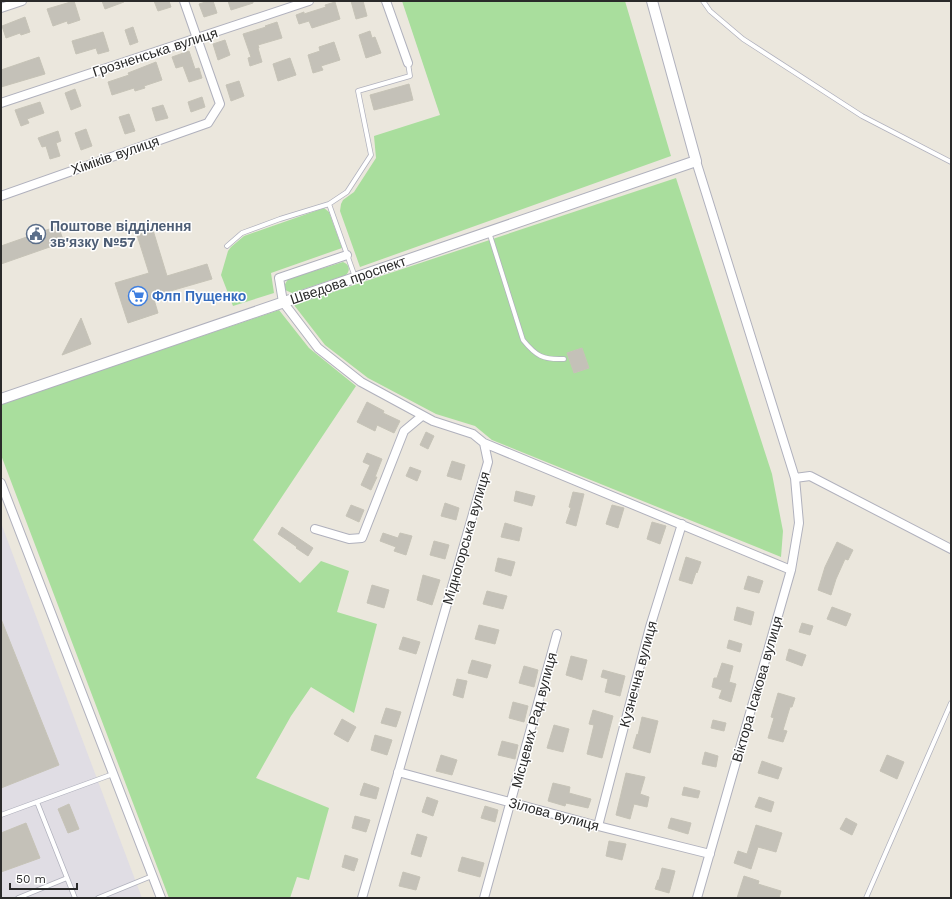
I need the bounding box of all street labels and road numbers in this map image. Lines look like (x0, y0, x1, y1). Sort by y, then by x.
street label: Грозненська вулиця (90, 24, 220, 80)
street label: Хіміків вулиця (69, 132, 161, 178)
street label: Шведова проспект (288, 252, 409, 307)
street label: Мідногорська вулиця (439, 470, 493, 606)
street label: Віктора Ісакова вулиця (728, 614, 786, 764)
street label: Кузнечна вулиця (616, 619, 660, 729)
street label: Місцевих Рад вулиця (508, 651, 560, 789)
street label: Зілова вулиця (507, 794, 601, 834)

